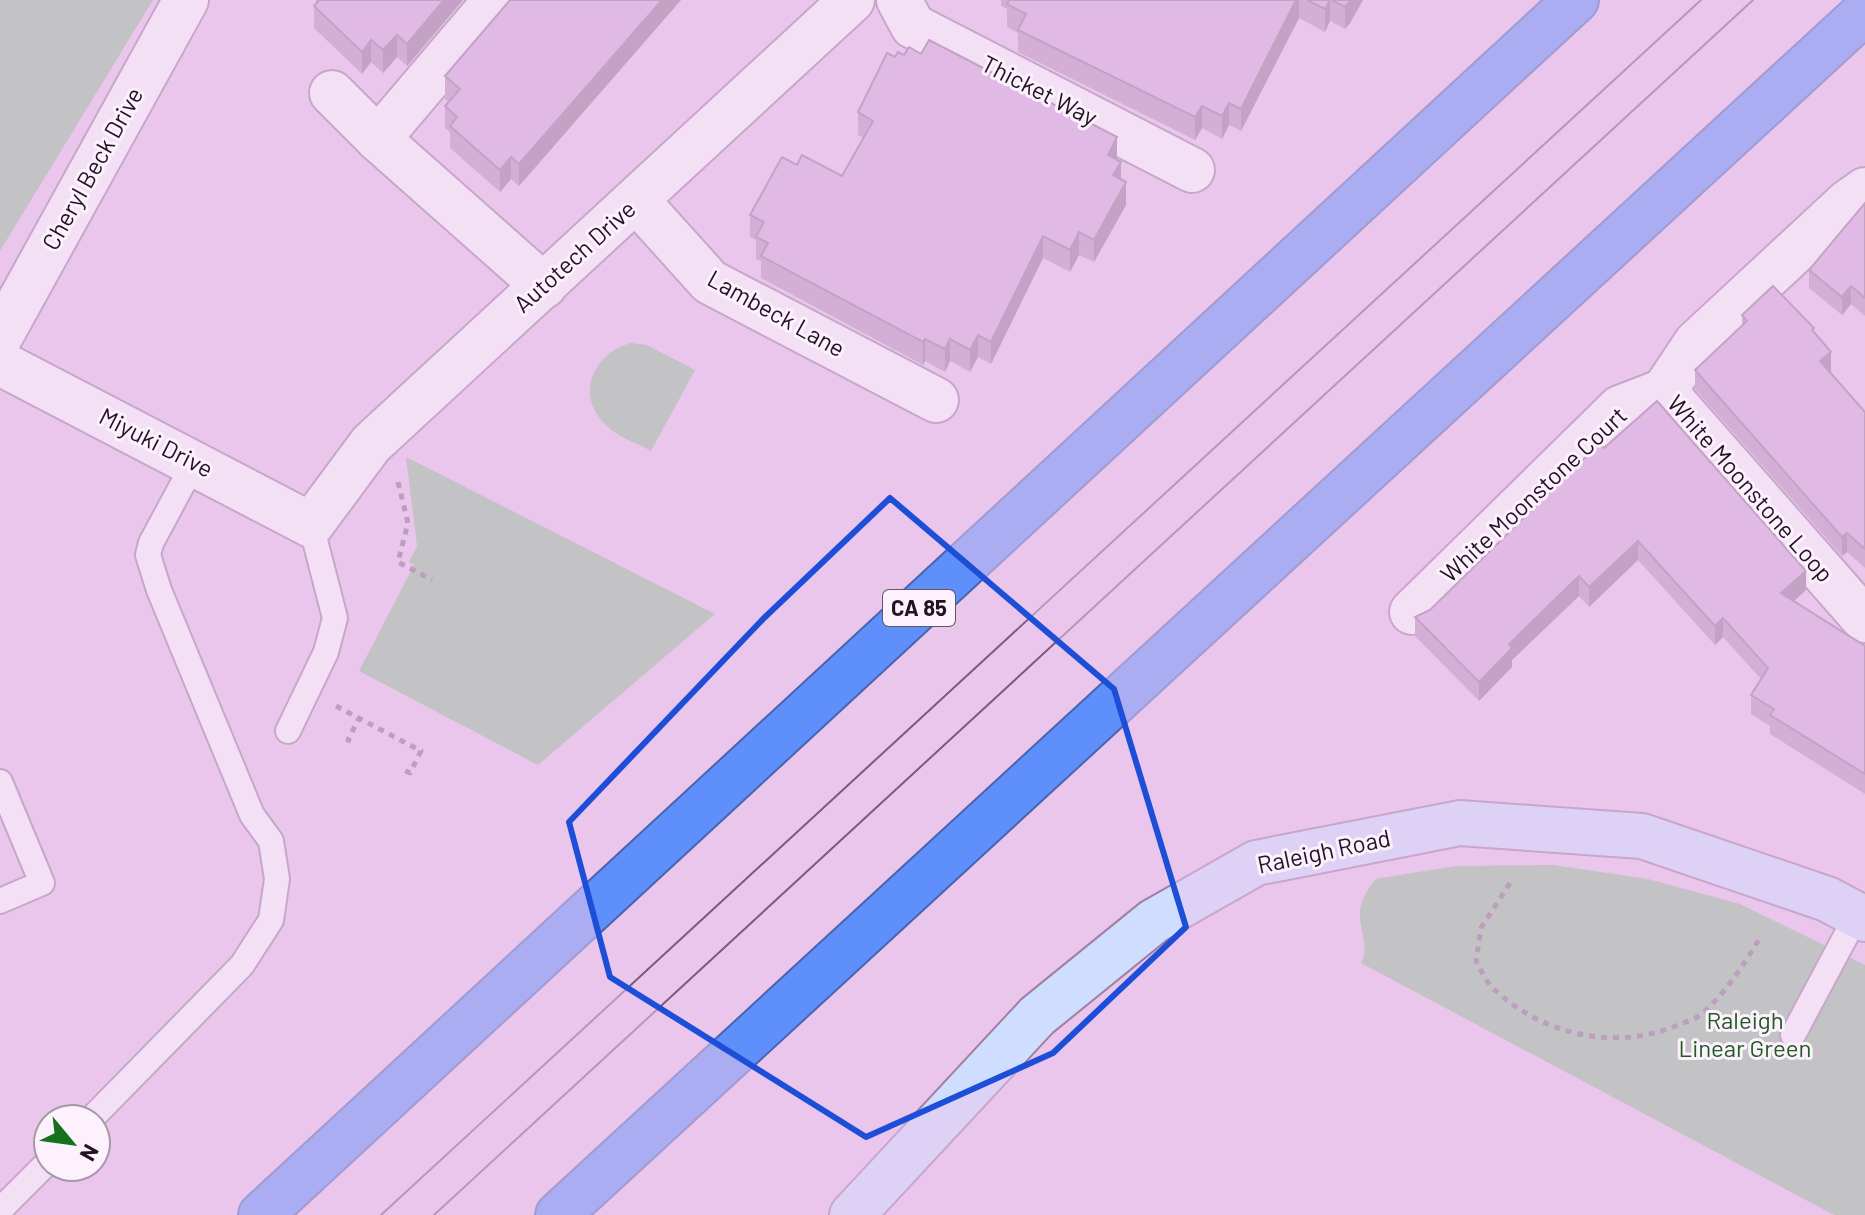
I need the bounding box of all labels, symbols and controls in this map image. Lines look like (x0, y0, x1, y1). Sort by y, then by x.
street label: Thicket Way (977, 48, 1102, 131)
street label: Cheryl Beck Drive (35, 82, 148, 255)
street label: Autotech Drive (507, 194, 641, 318)
street label: Lambeck Lane (703, 263, 850, 362)
street label: White Moonstone Loop (1662, 388, 1840, 588)
street label: White Moonstone Court (1434, 400, 1632, 588)
street label: Miyuki Drive (95, 401, 218, 483)
road number: CA 85 (883, 590, 955, 626)
street label: Raleigh Road (1255, 822, 1393, 879)
park label: Raleigh Linear Green (1679, 1005, 1811, 1062)
north arrow (32, 1103, 112, 1183)
text: N (75, 1140, 105, 1166)

